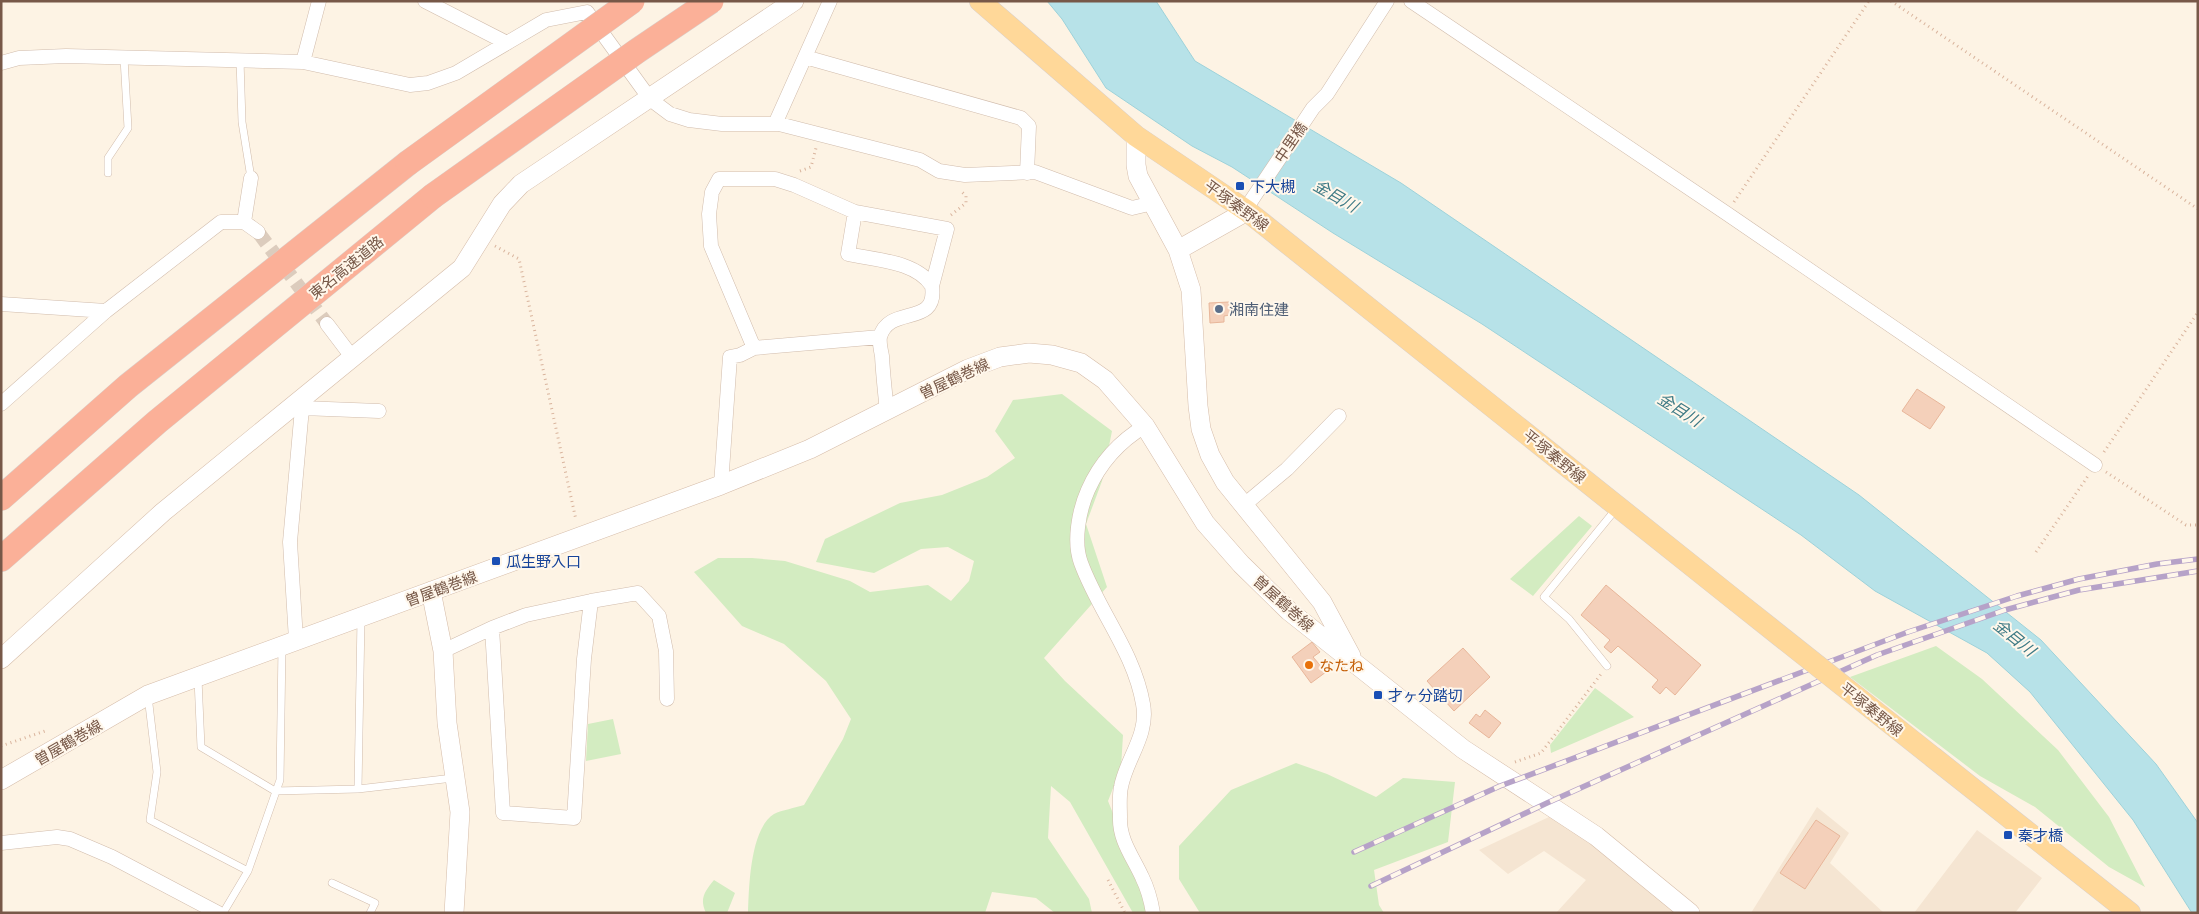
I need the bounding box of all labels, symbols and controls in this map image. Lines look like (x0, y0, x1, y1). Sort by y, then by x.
street label: 中里橋 (1270, 118, 1310, 166)
water label: 金目川 (1310, 175, 1363, 216)
street label: 平塚秦野線 (1201, 176, 1273, 234)
place label: 下大槻 (1250, 177, 1295, 195)
marker: 下大槻 (1234, 180, 1246, 192)
street label: 東名高速道路 (305, 232, 387, 302)
place label: 湘南住建 (1229, 300, 1289, 318)
marker: 湘南住建 (1213, 303, 1225, 315)
street label: 曽屋鶴巻線 (916, 354, 992, 402)
water label: 金目川 (1655, 388, 1707, 431)
street label: 平塚秦野線 (1520, 425, 1590, 487)
place label: 瓜生野入口 (506, 552, 581, 570)
marker: 瓜生野入口 (490, 555, 502, 567)
street label: 曽屋鶴巻線 (403, 567, 479, 609)
street label: 曽屋鶴巻線 (1250, 571, 1318, 635)
water label: 金目川 (1990, 615, 2041, 661)
place label: なたね (1319, 656, 1364, 674)
marker: なたね (1303, 659, 1315, 671)
street label: 平塚秦野線 (1837, 678, 1907, 740)
place label: 才ヶ分踏切 (1388, 686, 1463, 704)
marker: 才ヶ分踏切 (1372, 689, 1384, 701)
street label: 曽屋鶴巻線 (31, 715, 105, 769)
place label: 秦才橋 (2018, 826, 2063, 844)
marker: 秦才橋 (2002, 829, 2014, 841)

